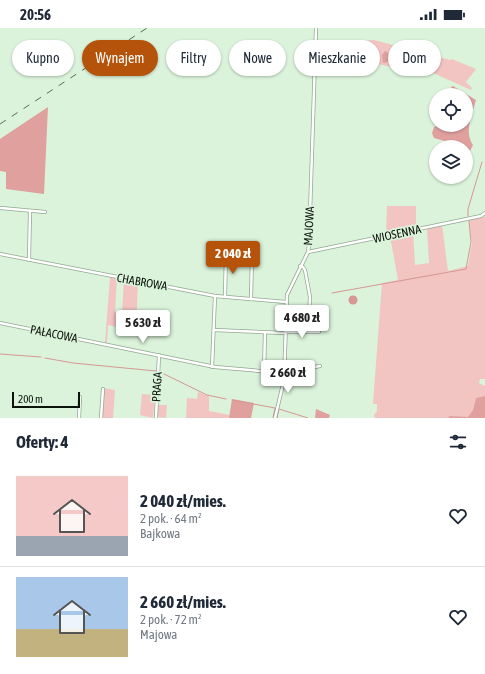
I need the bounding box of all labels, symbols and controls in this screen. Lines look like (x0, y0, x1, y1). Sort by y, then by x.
text: 20:56 (20, 6, 51, 23)
chip: Kupno (12, 40, 74, 76)
chip: Wynajem (82, 40, 158, 76)
chip: Filtry (166, 40, 221, 76)
chip: Nowe (229, 40, 286, 76)
chip: Mieszkanie (294, 40, 380, 76)
chip: Dom (388, 40, 441, 76)
map controls (429, 88, 473, 184)
button: locate (429, 88, 473, 132)
button: layers (429, 140, 473, 184)
street label: MAJOWA (301, 206, 317, 246)
street label: WIOSENNA (372, 222, 423, 246)
pin: 2 040 zł (192, 241, 274, 275)
text: 2 040 zł (215, 246, 251, 261)
street label: CHABROWA (116, 271, 168, 293)
pin: 4 680 zł (261, 305, 343, 339)
pin: 5 630 zł (102, 310, 184, 344)
text: 4 680 zł (284, 310, 320, 325)
text: 5 630 zł (125, 315, 161, 330)
street label: PAŁACOWA (29, 323, 79, 345)
pin: 2 660 zł (247, 360, 329, 394)
text: 2 660 zł (270, 365, 306, 380)
street label: PRAGA (149, 372, 165, 402)
scale bar (12, 390, 80, 409)
text: 200 m (18, 393, 43, 405)
icon: filters (447, 431, 469, 453)
text: Oferty: 4 (16, 432, 68, 452)
text: 2 040 zł/mies. (140, 491, 226, 511)
icon: home (48, 492, 96, 540)
icon: heart (447, 505, 469, 527)
text: 2 pok. · 64 m² (140, 511, 202, 526)
text: Bajkowa (140, 526, 180, 541)
text: 2 660 zł/mies. (140, 592, 226, 612)
icon: home (48, 593, 96, 641)
icon: heart (447, 606, 469, 628)
text: 2 pok. · 72 m² (140, 612, 202, 627)
text: Majowa (140, 627, 177, 642)

